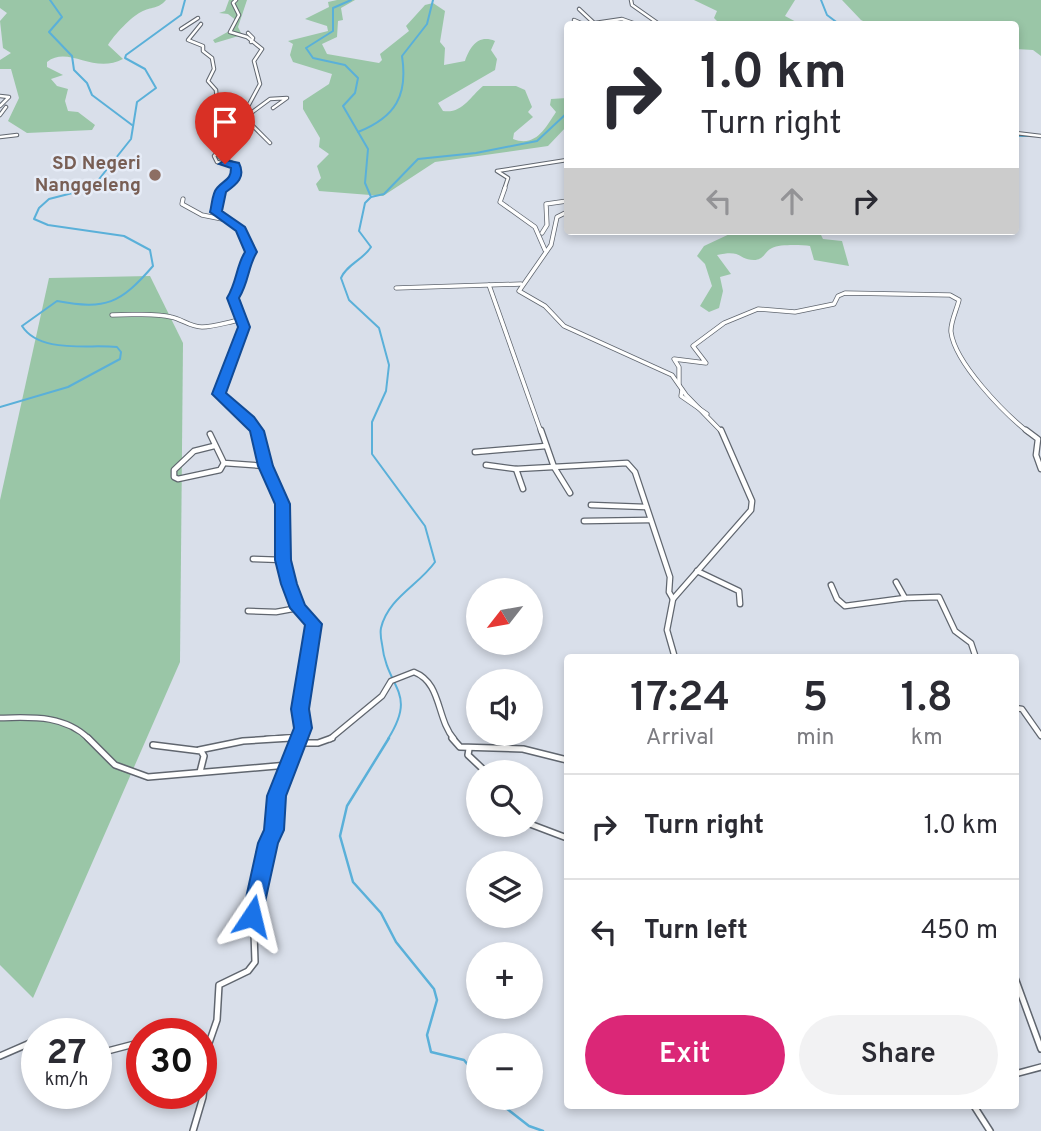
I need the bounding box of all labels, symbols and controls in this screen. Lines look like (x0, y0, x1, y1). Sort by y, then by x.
text: 1.0 km (700, 44, 847, 106)
icon: right (585, 49, 676, 140)
pin (195, 92, 255, 164)
icon: arrive (206, 103, 244, 141)
text: Turn right (700, 105, 842, 145)
place label: SD Negeri Nanggeleng (35, 152, 141, 198)
marker: SD Negeri Nanggeleng (147, 167, 163, 183)
icon: left (700, 182, 738, 220)
icon: ahead (773, 182, 811, 220)
icon: right (846, 182, 884, 220)
north arrow (466, 578, 542, 654)
map controls (466, 578, 543, 1110)
button: sound (466, 669, 543, 746)
text: 17:24 (630, 673, 730, 726)
text: 5 (802, 673, 828, 726)
text: 1.8 (900, 673, 953, 726)
text: Arrival (646, 724, 714, 753)
text: min (796, 724, 834, 753)
text: km (911, 724, 943, 753)
button: search (466, 760, 543, 837)
icon: right (585, 808, 623, 846)
text: Turn right (644, 810, 764, 843)
text: 1.0 km (924, 810, 998, 843)
button: layers (466, 851, 543, 928)
position arrow (215, 879, 289, 953)
icon: left (585, 913, 623, 951)
text: Turn left (644, 915, 748, 948)
text: 450 m (921, 915, 998, 948)
button: + (466, 942, 543, 1019)
button: Exit (585, 1015, 785, 1095)
button: Share (799, 1015, 998, 1095)
speed limit sign: 30 (126, 1018, 217, 1109)
text: 27 (47, 1032, 86, 1076)
button: − (466, 1033, 543, 1110)
text: km/h (45, 1069, 88, 1092)

